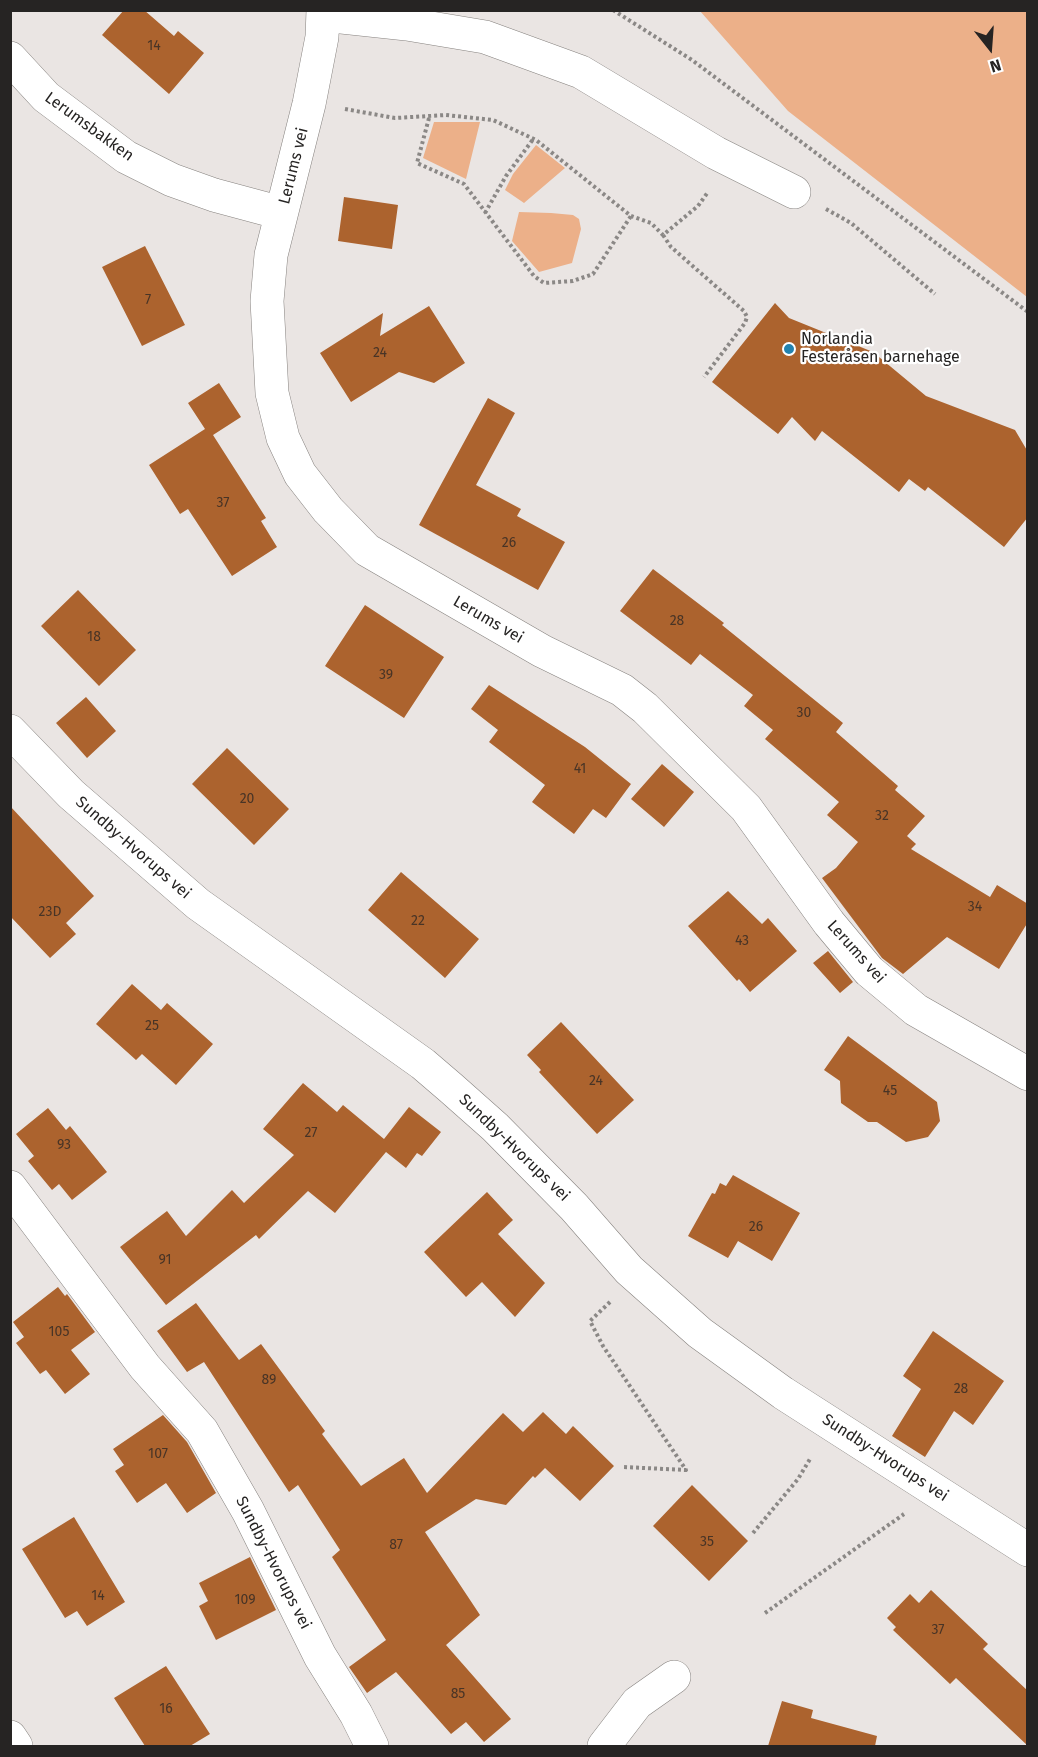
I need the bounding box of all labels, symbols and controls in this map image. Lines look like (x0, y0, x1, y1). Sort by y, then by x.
north arrow (960, 18, 1020, 78)
house number: 14 (147, 38, 161, 54)
text: N (988, 55, 1003, 76)
street label: Lerumsbakken (41, 88, 137, 166)
street label: Lerums vei (275, 126, 313, 206)
house number: 7 (145, 292, 151, 308)
place label: Norlandia Festeråsen barnehage (801, 330, 960, 368)
marker: Norlandia Festeråsen barnehage (782, 342, 796, 356)
house number: 24 (373, 345, 387, 361)
house number: 37 (216, 495, 230, 511)
house number: 26 (502, 535, 516, 551)
street label: Lerums vei (449, 592, 527, 648)
house number: 28 (670, 613, 684, 629)
house number: 18 (87, 629, 101, 645)
house number: 39 (379, 667, 393, 683)
house number: 30 (797, 705, 811, 721)
house number: 41 (574, 761, 586, 777)
house number: 20 (240, 791, 254, 807)
street label: Sundby-Hvorups vei (71, 793, 195, 903)
house number: 32 (875, 808, 889, 824)
house number: 34 (968, 899, 982, 915)
house number: 23D (39, 904, 61, 920)
house number: 22 (411, 913, 425, 929)
street label: Lerums vei (823, 917, 889, 987)
house number: 43 (735, 933, 749, 949)
house number: 25 (145, 1018, 159, 1034)
house number: 24 (589, 1073, 603, 1089)
house number: 45 (883, 1083, 897, 1099)
street label: Sundby-Hvorups vei (455, 1090, 573, 1206)
house number: 27 (304, 1125, 318, 1141)
house number: 93 (57, 1137, 71, 1153)
house number: 26 (749, 1219, 763, 1235)
house number: 91 (158, 1252, 172, 1268)
house number: 105 (49, 1324, 69, 1340)
house number: 89 (262, 1372, 276, 1388)
house number: 28 (954, 1381, 968, 1397)
street label: Sundby-Hvorups vei (818, 1410, 952, 1506)
house number: 107 (148, 1446, 168, 1462)
street label: Sundby-Hvorups vei (231, 1493, 315, 1633)
house number: 35 (700, 1534, 714, 1550)
house number: 87 (389, 1537, 403, 1553)
house number: 14 (91, 1588, 105, 1604)
house number: 109 (234, 1592, 256, 1608)
house number: 37 (931, 1622, 945, 1638)
house number: 85 (451, 1686, 465, 1702)
house number: 16 (159, 1701, 173, 1717)

